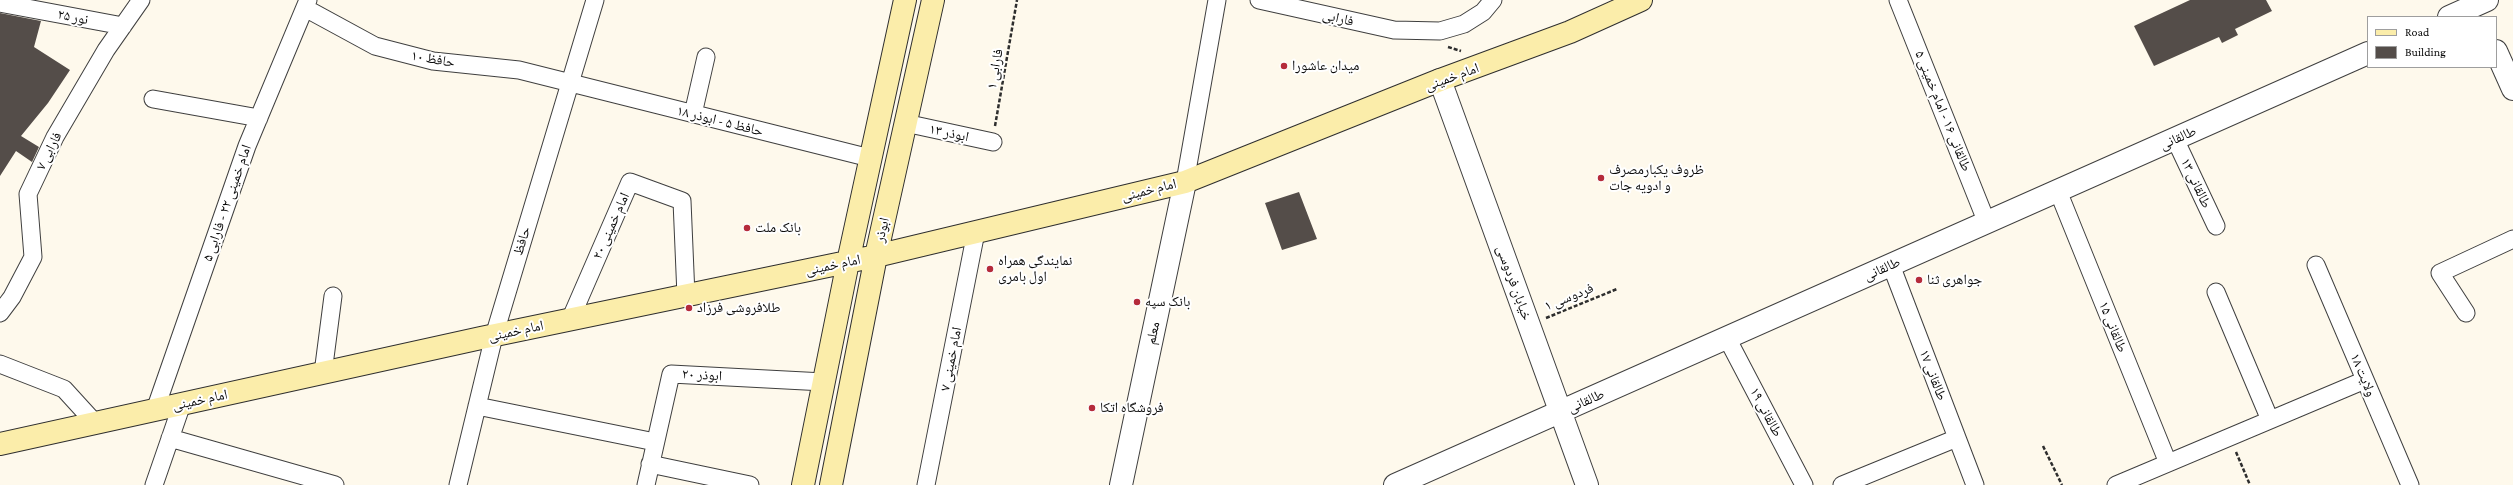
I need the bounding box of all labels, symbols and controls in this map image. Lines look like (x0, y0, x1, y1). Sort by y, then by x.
street label: نور ۲۵ (56, 6, 90, 28)
street label: فارابی (1321, 6, 1355, 30)
legend (2367, 16, 2497, 68)
text: Road (2405, 25, 2429, 39)
text: Building (2405, 45, 2446, 59)
street label: حافظ ۱۰ (410, 47, 456, 71)
street label: فارابی ۱ (983, 48, 1007, 90)
street label: طالقانی ۱۶ - امام خمینی ۵ (1911, 48, 1975, 174)
place label: میدان عاشورا (1292, 58, 1359, 74)
street label: امام خمینی (1423, 60, 1481, 94)
marker: میدان عاشورا (1279, 61, 1289, 71)
street label: حافظ ۵ - ابوذر ۱۸ (675, 102, 765, 140)
street label: ابوذر ۱۳ (928, 121, 970, 145)
street label: طالقانی (2157, 123, 2199, 153)
street label: فارابی ۷ (32, 129, 66, 173)
street label: امام خمینی ۲۲ - فارابی ۵ (199, 142, 255, 264)
street label: طالقانی ۱۳ (2177, 155, 2215, 211)
place label: ظروف یکبارمصرف و ادویه جات (1609, 162, 1704, 194)
marker: ظروف یکبارمصرف و ادویه جات (1596, 173, 1606, 183)
street label: امام خمینی (1120, 175, 1178, 205)
street label: امام خمینی ۲۰ (589, 190, 633, 262)
street label: ابوذر (871, 216, 893, 244)
place label: بانک ملت (755, 220, 801, 236)
marker: بانک ملت (742, 223, 752, 233)
street label: حافظ (510, 225, 534, 257)
street label: خیابان فردوسی (1493, 243, 1535, 323)
street label: امام خمینی (804, 251, 862, 279)
place label: نمایندگی همراه اول بامری (998, 253, 1072, 286)
street label: طالقانی (1861, 254, 1903, 284)
marker: نمایندگی همراه اول بامری (985, 264, 995, 274)
place label: جواهری ثنا (1927, 272, 1982, 288)
marker: جواهری ثنا (1914, 275, 1924, 285)
street label: فردوسی ۱ (1542, 280, 1596, 314)
place label: بانک سپه (1145, 294, 1190, 310)
marker: بانک سپه (1132, 297, 1142, 307)
street label: طالقانی ۱۵ (2095, 299, 2131, 355)
place label: طلافروشی فرزاد (697, 300, 780, 316)
marker: طلافروشی فرزاد (684, 303, 694, 313)
street label: امام خمینی (487, 317, 545, 345)
street label: معلم (1142, 320, 1164, 346)
street label: امام خمینی ۷ (937, 325, 965, 393)
street label: طالقانی ۱۷ (1916, 347, 1950, 403)
street label: ولایت ۱۸ (2346, 351, 2380, 399)
street label: ابوذر ۲۰ (682, 366, 722, 384)
street label: طالقانی ۱۹ (1746, 384, 1786, 440)
street label: امام خمینی (171, 386, 229, 414)
street label: طالقانی (1565, 386, 1607, 416)
place label: فروشگاه اتکا (1100, 400, 1164, 416)
marker: فروشگاه اتکا (1087, 403, 1097, 413)

